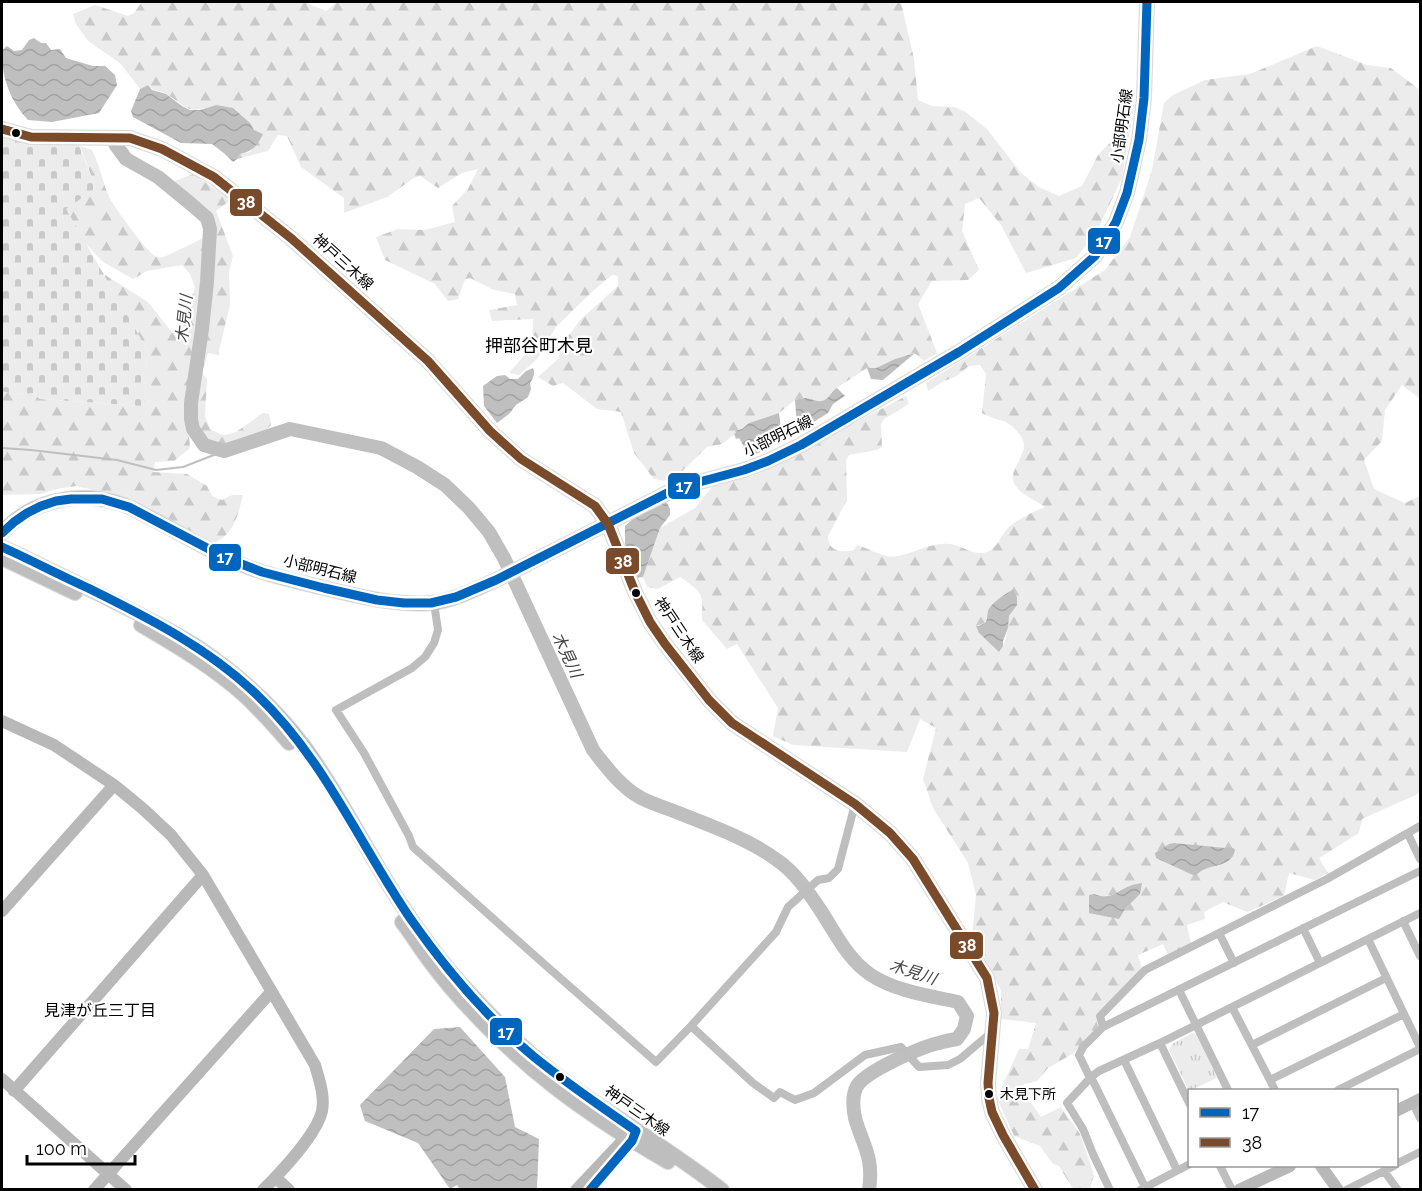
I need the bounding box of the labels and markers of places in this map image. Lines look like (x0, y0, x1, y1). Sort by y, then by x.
unlabelled marker (10, 127, 22, 139)
unlabelled marker (630, 587, 642, 599)
unlabelled marker (554, 1071, 566, 1083)
place label: 木見下所 (1000, 1086, 1056, 1102)
marker: 木見下所 (983, 1088, 995, 1100)

